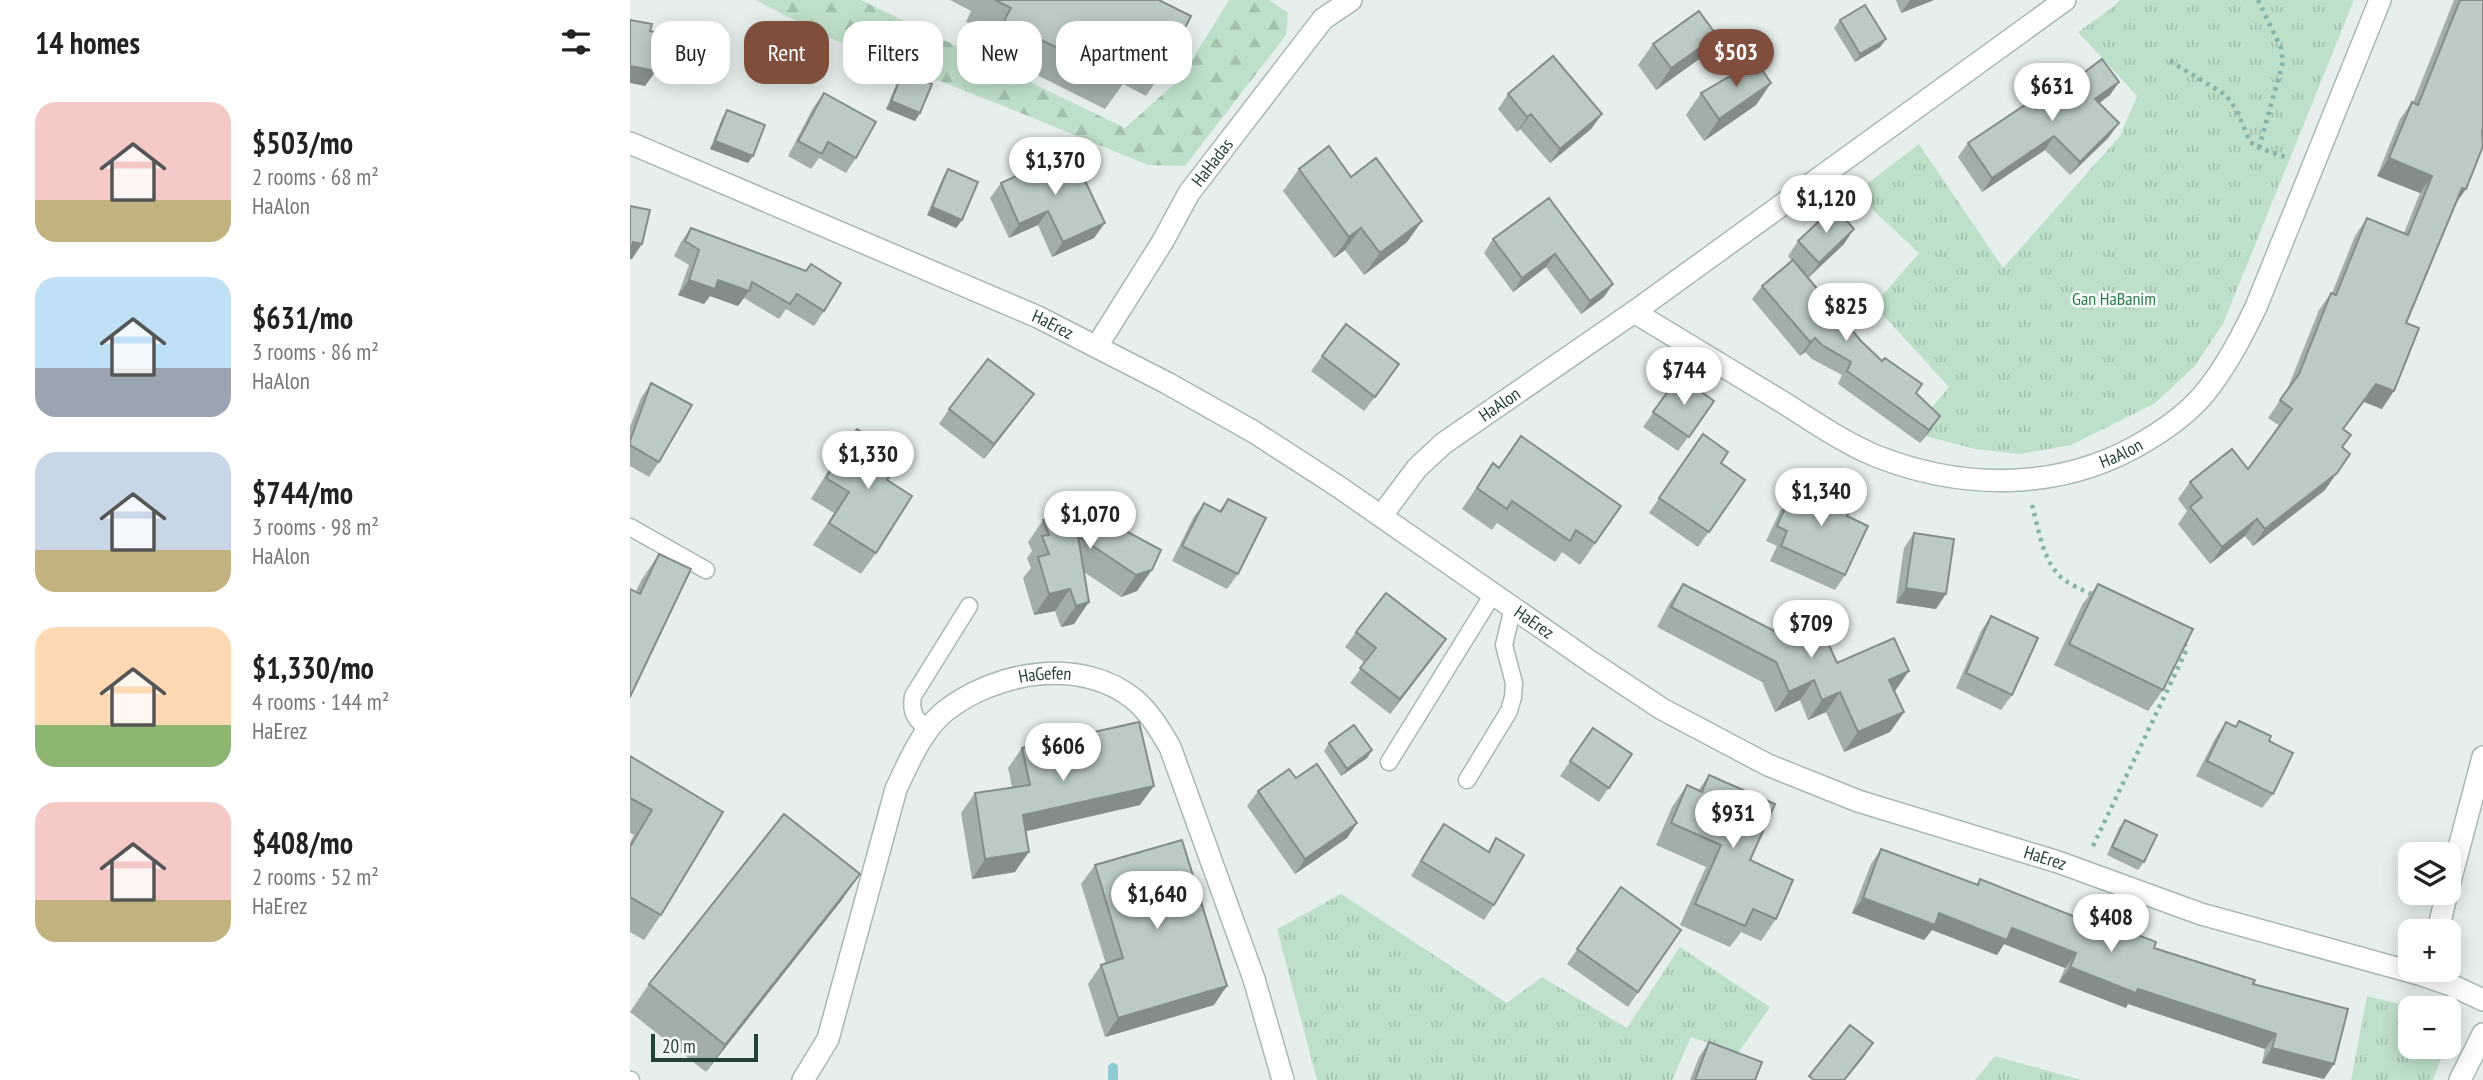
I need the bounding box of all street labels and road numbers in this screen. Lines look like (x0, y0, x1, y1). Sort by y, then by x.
street label: HaHadas (1186, 134, 1238, 191)
street label: HaErez (1029, 304, 1077, 344)
street label: HaAlon (1474, 382, 1525, 427)
street label: HaAlon (2096, 433, 2147, 473)
street label: HaErez (1510, 600, 1559, 644)
street label: HaGefen (1016, 661, 1072, 688)
street label: HaErez (2021, 840, 2070, 875)

